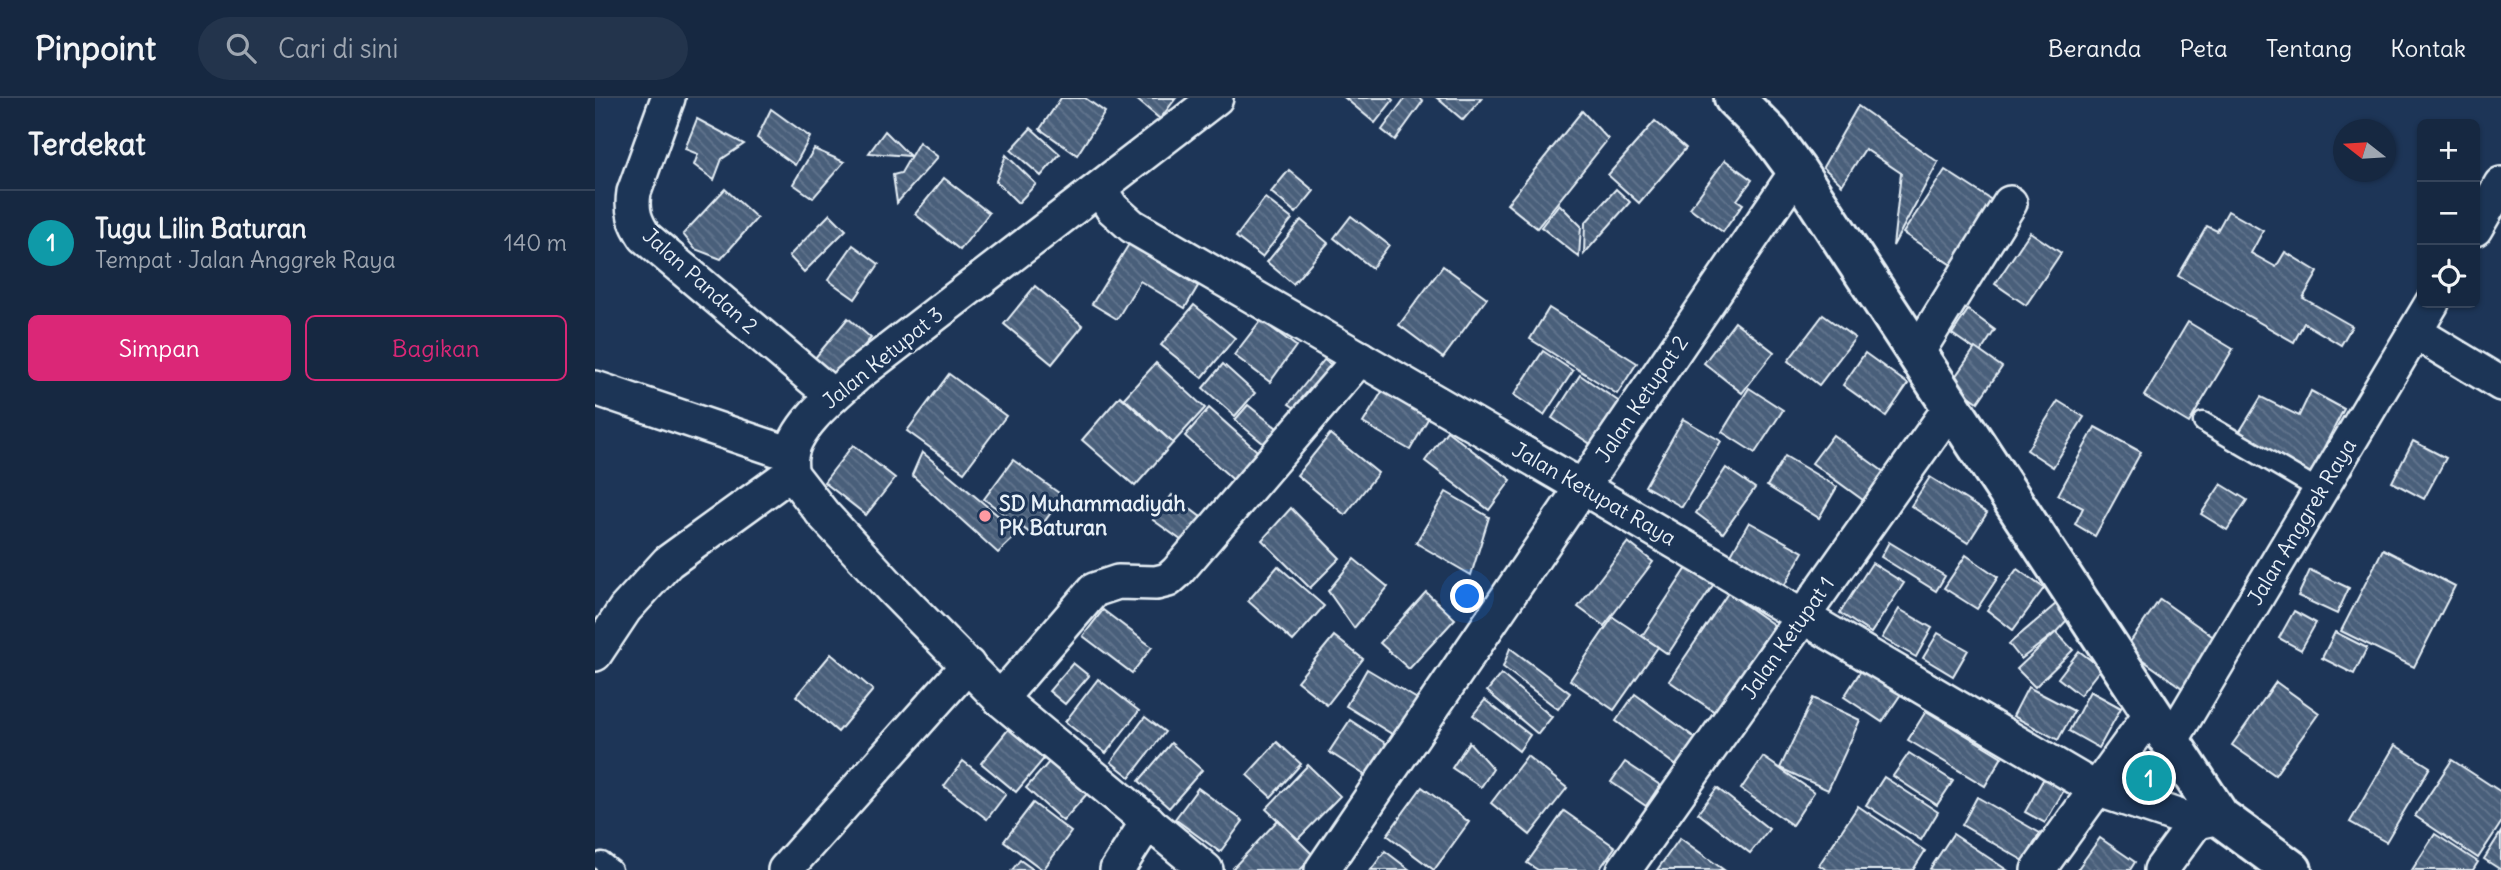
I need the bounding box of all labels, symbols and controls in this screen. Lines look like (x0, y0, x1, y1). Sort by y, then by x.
search box (198, 17, 688, 80)
text: Pinpoint (35, 27, 156, 69)
icon: search (222, 29, 260, 67)
text: Cari di sini (278, 32, 398, 65)
text: Beranda (2048, 33, 2141, 63)
text: Peta (2179, 33, 2228, 63)
text: Tentang (2266, 33, 2352, 63)
text: Kontak (2390, 33, 2466, 63)
north arrow (2333, 119, 2396, 182)
map controls (2417, 119, 2480, 308)
button: + (2417, 119, 2480, 182)
text: Terdekat (28, 125, 146, 163)
button: − (2417, 182, 2480, 245)
text: Tugu Lilin Baturan (95, 212, 307, 245)
street label: Jalan Pandan 2 (637, 222, 764, 339)
text: 1 (46, 228, 56, 257)
text: 140 m (504, 228, 567, 257)
text: Tempat · Jalan Anggrek Raya (95, 245, 396, 274)
button: locate (2417, 245, 2480, 308)
street label: Jalan Ketupat 3 (817, 301, 949, 415)
button: Simpan (28, 315, 291, 381)
button: Bagikan (305, 315, 567, 381)
street label: Jalan Ketupat 2 (1589, 330, 1694, 467)
street label: Jalan Anggrek Raya (2241, 434, 2362, 610)
street label: Jalan Ketupat Raya (1508, 436, 1681, 551)
place label: SD Muhammadiyah PK Baturan (999, 490, 1186, 541)
marker: SD Muhammadiyah PK Baturan (977, 508, 993, 524)
street label: Jalan Ketupat 1 (1735, 571, 1840, 704)
your location (1450, 579, 1484, 613)
pin: 1 (2126, 752, 2172, 804)

